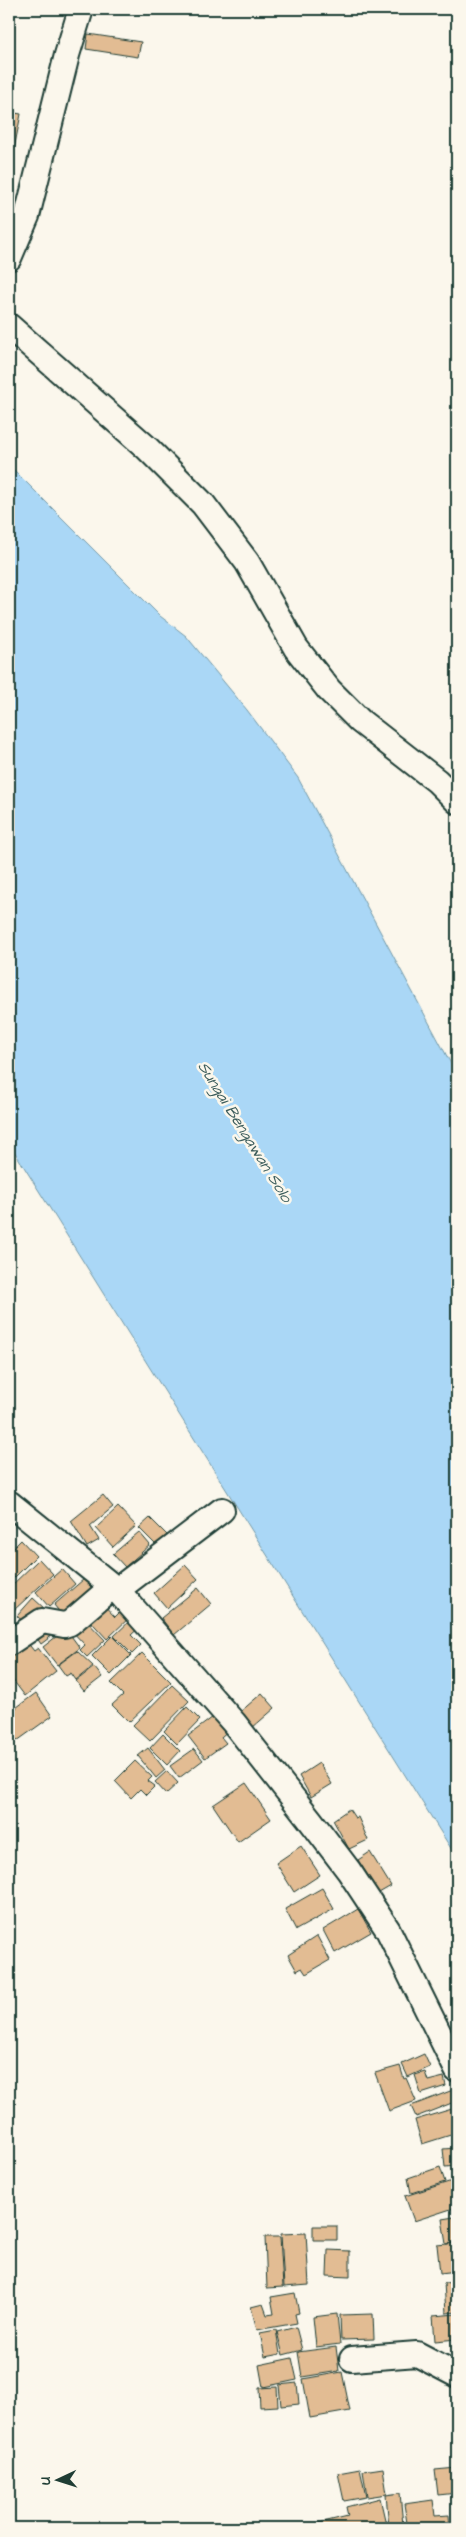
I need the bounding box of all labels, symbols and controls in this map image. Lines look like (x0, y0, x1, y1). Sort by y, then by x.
water label: Sungai Bengawan Solo (192, 1057, 298, 1208)
north arrow (32, 2454, 82, 2504)
text: U (36, 2476, 56, 2485)

